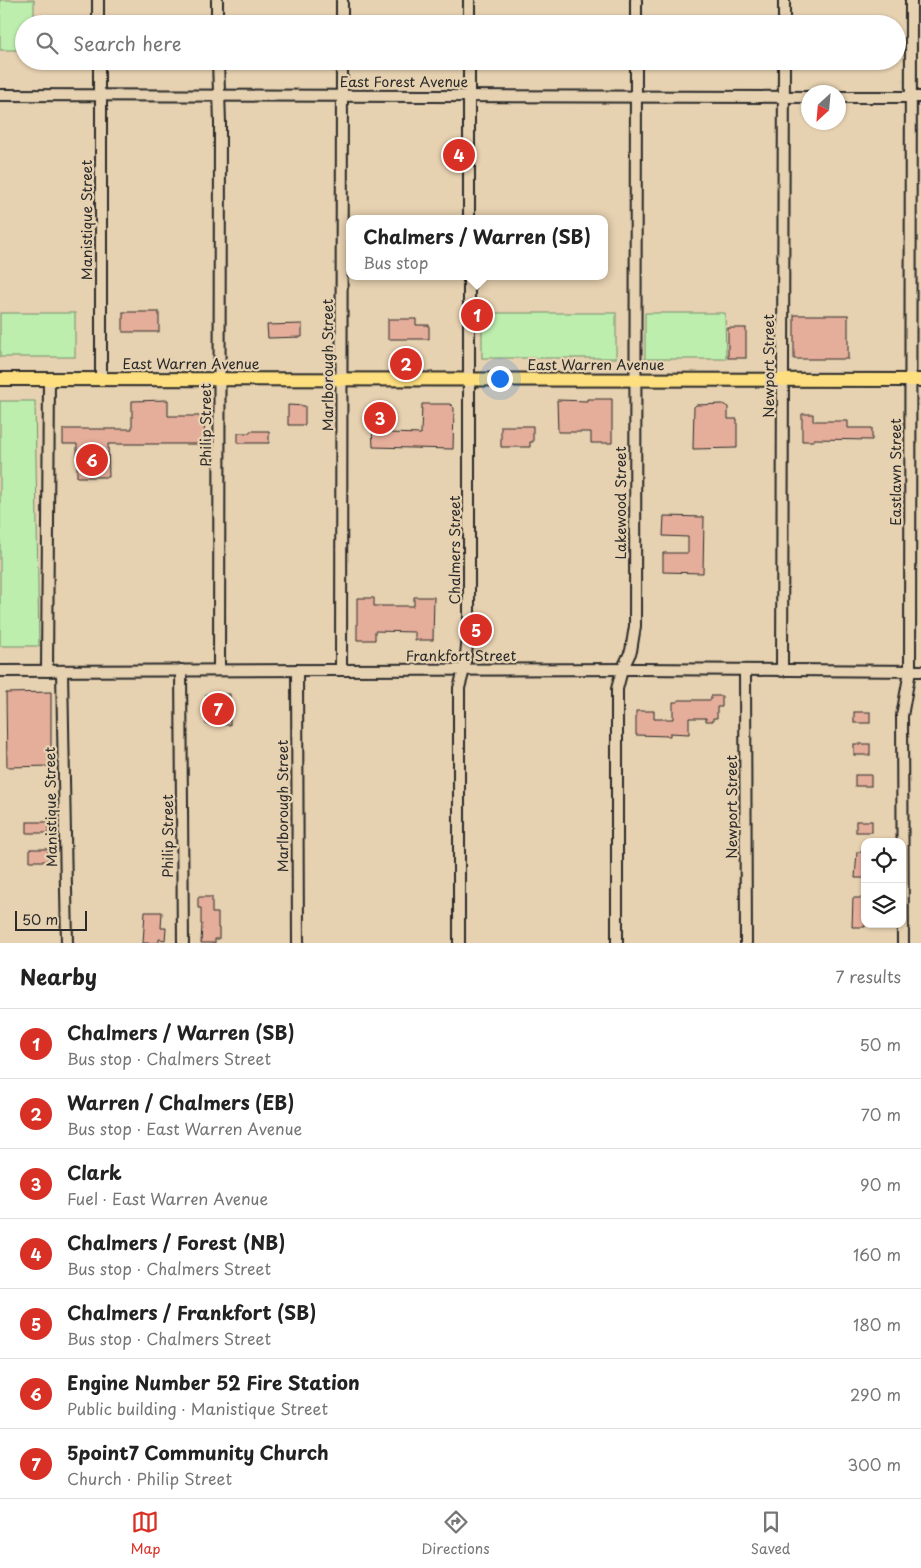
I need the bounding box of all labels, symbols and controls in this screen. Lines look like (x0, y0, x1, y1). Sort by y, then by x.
search box (15, 15, 906, 70)
icon: search (33, 29, 61, 57)
text: Search here (73, 29, 182, 57)
street label: East Forest Avenue (340, 71, 469, 92)
north arrow (801, 85, 846, 130)
pin: 4 (443, 136, 475, 174)
street label: Manistique Street (76, 160, 97, 280)
popup (346, 215, 608, 280)
text: Chalmers / Warren (SB) (363, 222, 591, 250)
text: Bus stop (363, 250, 428, 274)
pin: 1 (461, 296, 493, 334)
street label: Marlborough Street (317, 298, 338, 431)
street label: Newport Street (758, 314, 779, 418)
pin: 2 (390, 345, 422, 383)
street label: East Warren Avenue (123, 353, 260, 374)
street label: East Warren Avenue (528, 354, 665, 375)
your location (487, 366, 513, 392)
street label: Philip Street (195, 383, 216, 467)
pin: 3 (364, 399, 396, 437)
street label: Eastlawn Street (885, 418, 906, 526)
pin: 6 (76, 441, 108, 479)
street label: Lakewood Street (610, 446, 631, 560)
street label: Chalmers Street (444, 495, 465, 605)
pin: 5 (460, 611, 492, 649)
street label: Frankfort Street (406, 645, 517, 666)
pin: 7 (202, 690, 234, 728)
street label: Marlborough Street (272, 739, 293, 872)
street label: Manistique Street (39, 746, 62, 867)
street label: Newport Street (721, 755, 742, 859)
street label: Philip Street (157, 794, 178, 878)
map controls (861, 838, 906, 928)
button: locate (861, 838, 906, 883)
button: layers (861, 883, 906, 928)
scale bar (15, 908, 88, 931)
text: 50 m (22, 909, 58, 930)
text: Nearby (20, 960, 97, 992)
text: 7 results (836, 964, 901, 988)
text: Chalmers / Warren (SB) (67, 1018, 295, 1046)
text: 1 (32, 1032, 40, 1056)
text: 50 m (860, 1032, 901, 1056)
text: Bus stop · Chalmers Street (67, 1046, 271, 1070)
text: Warren / Chalmers (EB) (67, 1088, 294, 1116)
text: 2 (30, 1102, 42, 1126)
text: 70 m (861, 1102, 901, 1126)
text: Bus stop · East Warren Avenue (67, 1116, 302, 1140)
text: Clark (67, 1158, 122, 1186)
text: 3 (31, 1172, 41, 1196)
text: 90 m (860, 1172, 901, 1196)
text: Fuel · East Warren Avenue (67, 1186, 268, 1210)
text: Chalmers / Forest (NB) (67, 1228, 285, 1256)
text: 4 (31, 1242, 41, 1266)
text: 160 m (853, 1242, 901, 1266)
text: Bus stop · Chalmers Street (67, 1256, 271, 1280)
text: Chalmers / Frankfort (SB) (67, 1298, 316, 1326)
text: 5 (31, 1312, 41, 1336)
text: 180 m (853, 1312, 901, 1336)
text: Bus stop · Chalmers Street (67, 1326, 271, 1350)
text: Engine Number 52 Fire Station (67, 1368, 360, 1396)
text: 6 (30, 1382, 42, 1406)
text: 290 m (850, 1382, 901, 1406)
text: Public building · Manistique Street (67, 1396, 328, 1420)
text: 5point7 Community Church (67, 1438, 329, 1466)
text: 7 (31, 1452, 41, 1476)
text: 300 m (847, 1452, 901, 1476)
text: Church · Philip Street (67, 1466, 232, 1490)
tab: Map (131, 1508, 160, 1559)
tab: Directions (422, 1508, 490, 1559)
tab: Saved (751, 1508, 790, 1559)

